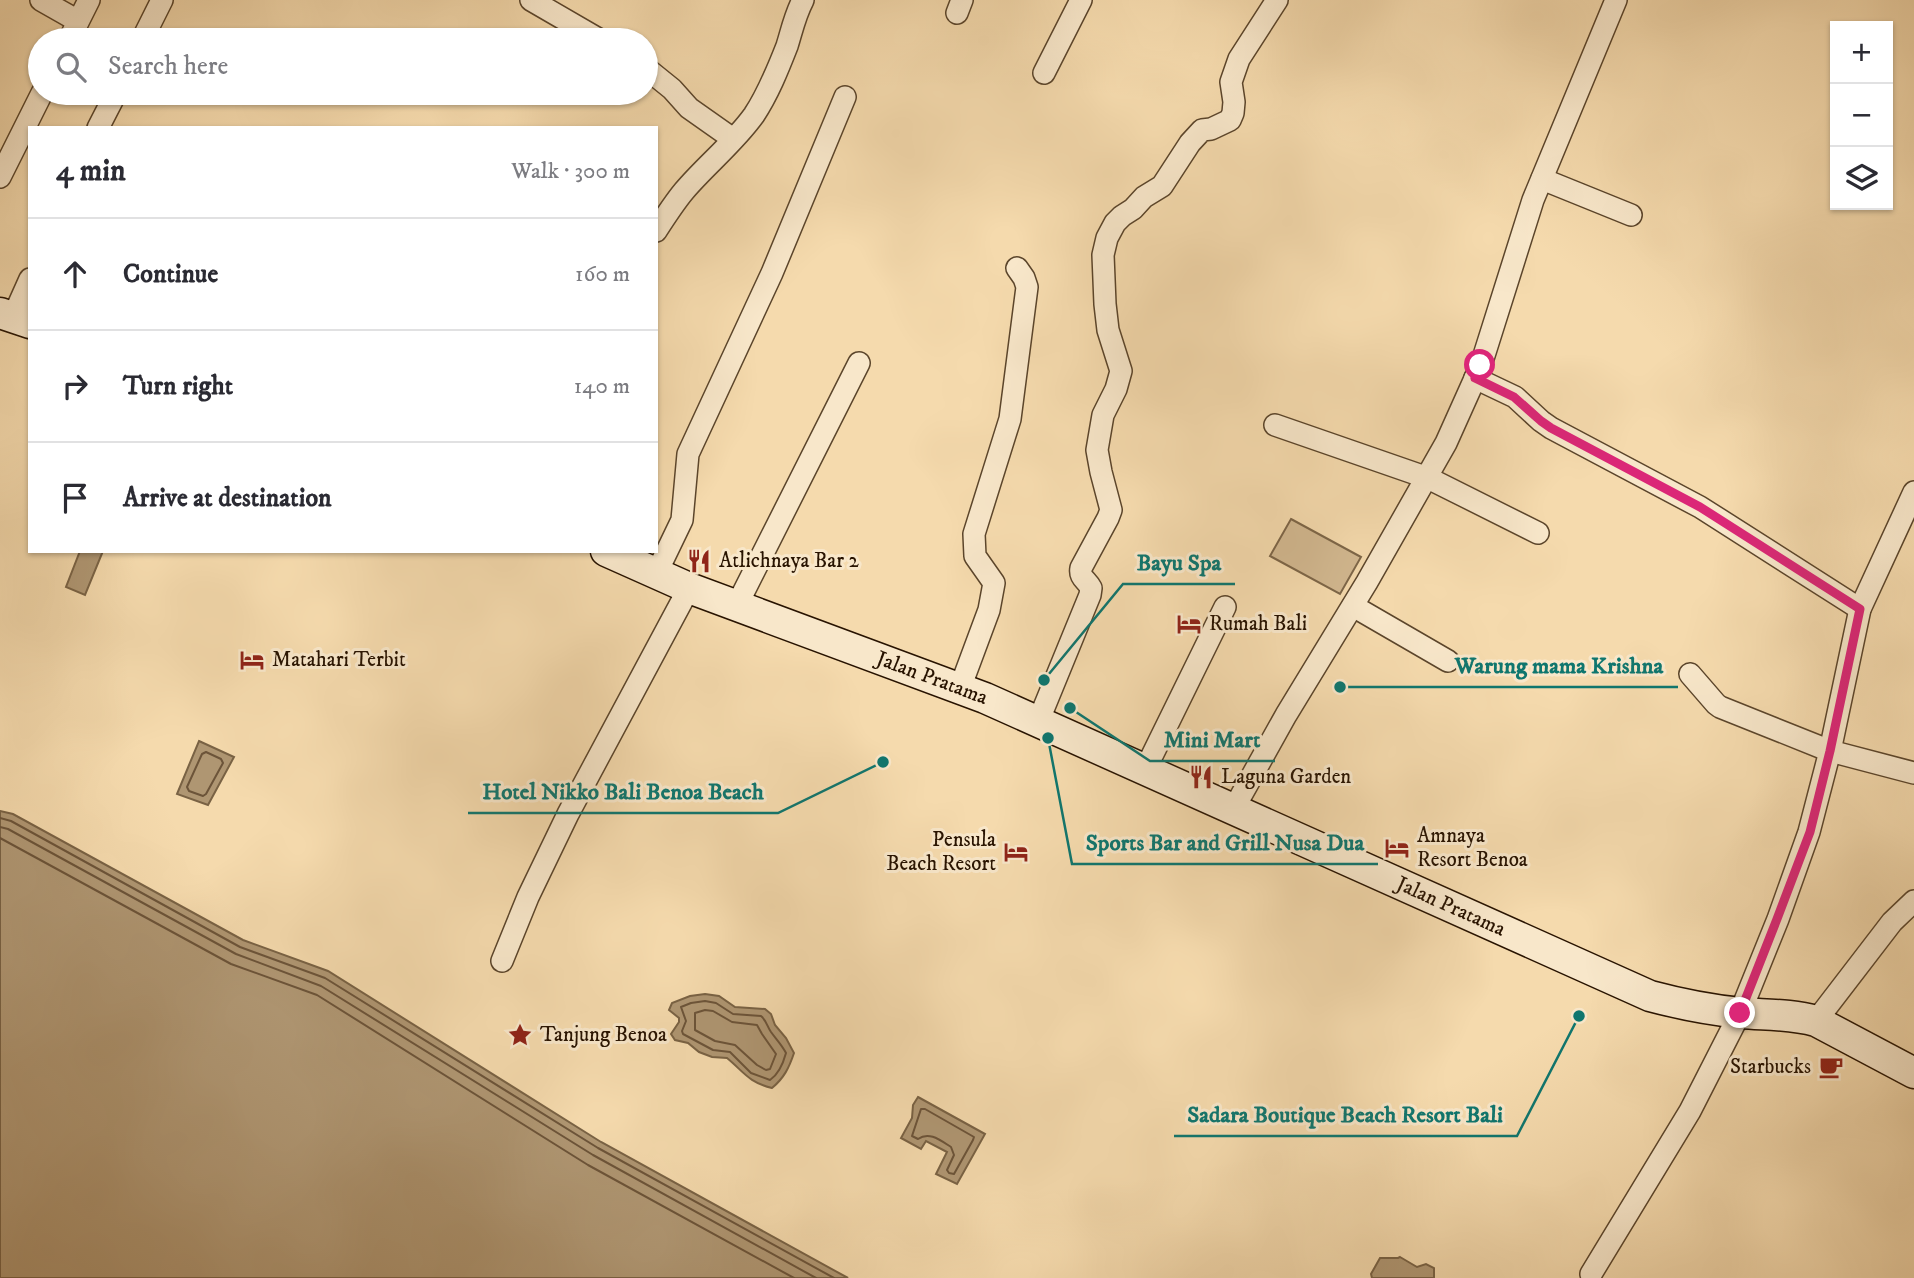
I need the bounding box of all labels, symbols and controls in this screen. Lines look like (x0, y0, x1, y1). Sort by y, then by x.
map controls (1830, 21, 1893, 210)
button: + (1830, 21, 1893, 84)
search box (28, 28, 658, 105)
icon: search (52, 48, 90, 86)
text: Search here (108, 50, 228, 83)
button: − (1830, 84, 1893, 147)
button: layers (1830, 147, 1893, 210)
text: 4 min (56, 153, 126, 190)
text: Walk · 300 m (511, 157, 630, 186)
icon: ahead (56, 255, 94, 293)
text: Continue (123, 258, 218, 291)
text: 160 m (575, 260, 630, 289)
route start (1464, 349, 1495, 380)
icon: right (56, 367, 94, 405)
text: Turn right (123, 370, 233, 403)
text: 140 m (574, 372, 630, 401)
icon: arrive (56, 479, 94, 517)
text: Arrive at destination (123, 482, 332, 515)
callout: Bayu Spa (1123, 540, 1235, 584)
restaurant icon: Atlichnaya Bar 2 (685, 547, 713, 575)
place label: Atlichnaya Bar 2 (719, 548, 860, 574)
text: Bayu Spa (1137, 549, 1222, 578)
hotel icon: Rumah Bali (1175, 610, 1203, 638)
place label: Rumah Bali (1209, 611, 1307, 637)
callout: Warung mama Krishna (1441, 643, 1678, 687)
street label: Jalan Pratama (871, 645, 991, 711)
hotel icon: Matahari Terbit (238, 646, 266, 674)
place label: Matahari Terbit (272, 647, 406, 673)
text: Warung mama Krishna (1454, 652, 1664, 681)
callout: Mini Mart (1150, 717, 1275, 761)
text: Mini Mart (1164, 726, 1261, 755)
restaurant icon: Laguna Garden (1187, 763, 1215, 791)
place label: Laguna Garden (1221, 764, 1351, 790)
callout: Hotel Nikko Bali Benoa Beach (468, 769, 778, 813)
text: Hotel Nikko Bali Benoa Beach (482, 778, 765, 807)
callout: Sports Bar and Grill Nusa Dua (1072, 820, 1378, 864)
place label: Amnaya Resort Benoa (1417, 823, 1528, 873)
place label: Pensula Beach Resort (886, 827, 996, 877)
text: Sports Bar and Grill Nusa Dua (1086, 829, 1365, 858)
hotel icon: Amnaya Resort Benoa (1383, 834, 1411, 862)
hotel icon: Pensula Beach Resort (1002, 838, 1030, 866)
street label: Jalan Pratama (1390, 870, 1509, 943)
route end (1724, 997, 1755, 1028)
place icon: Tanjung Benoa (506, 1021, 534, 1049)
place label: Tanjung Benoa (540, 1022, 667, 1048)
cafe icon: Starbucks (1817, 1053, 1845, 1081)
place label: Starbucks (1730, 1054, 1811, 1080)
callout: Sadara Boutique Beach Resort Bali (1174, 1092, 1517, 1136)
text: Sadara Boutique Beach Resort Bali (1187, 1101, 1503, 1130)

